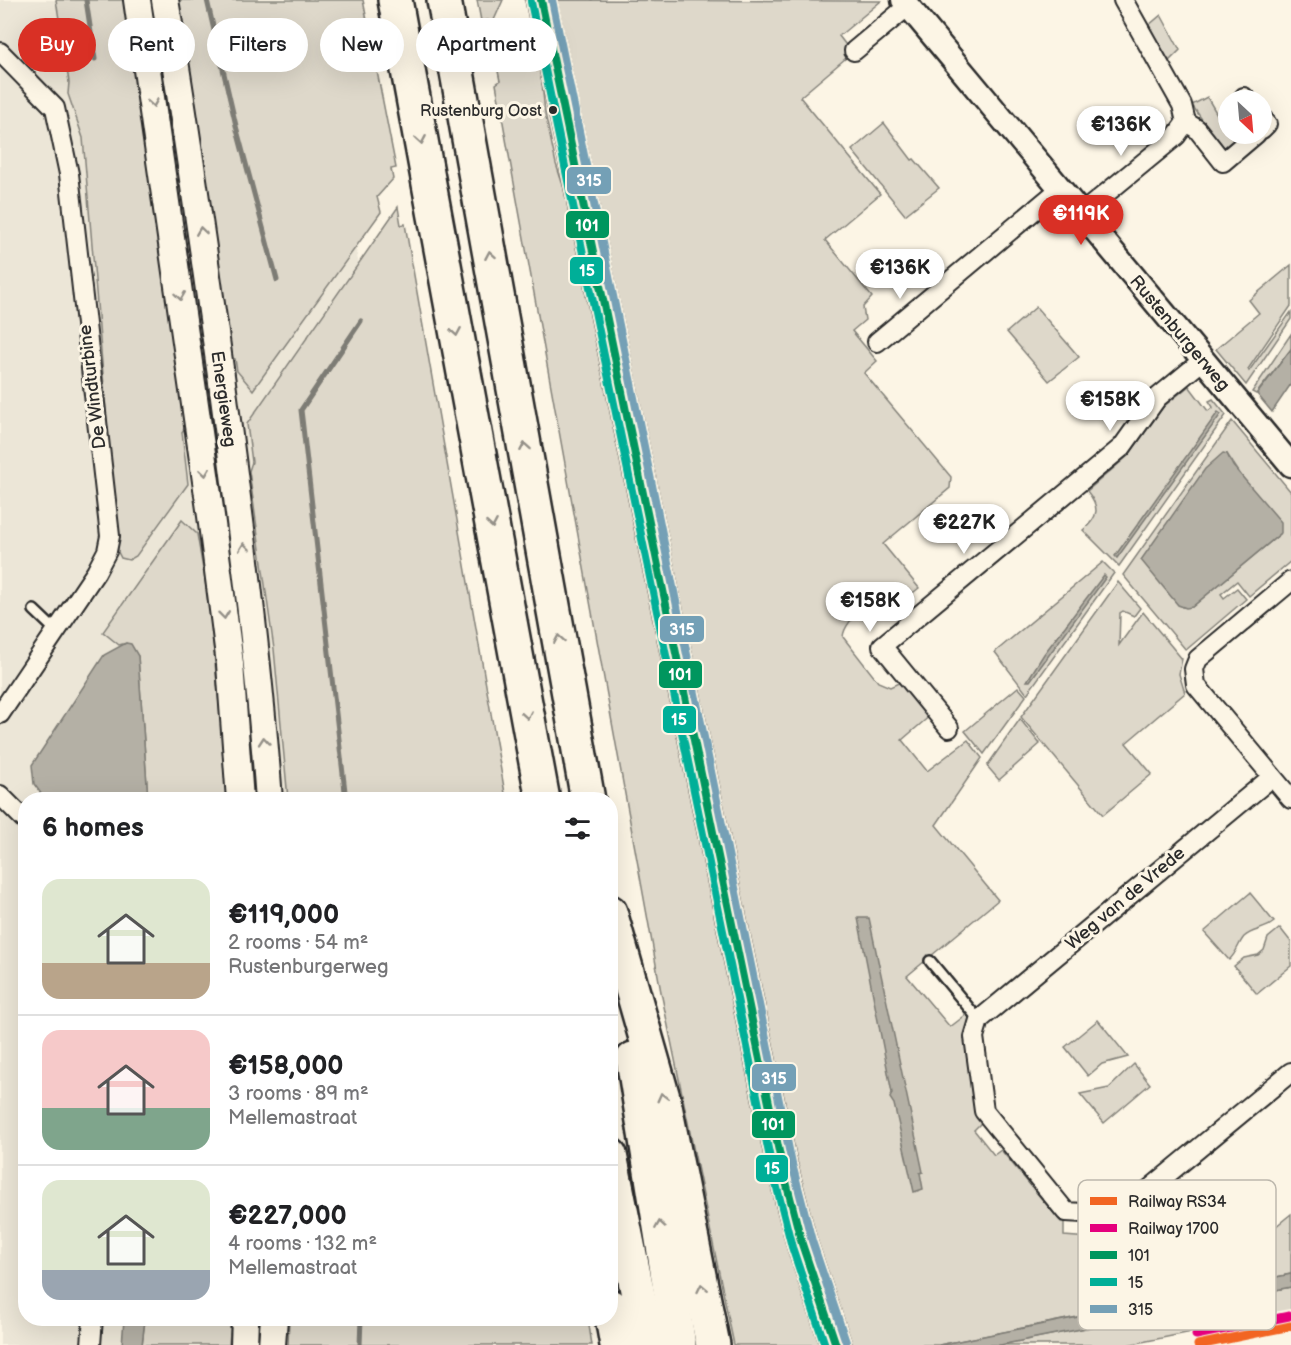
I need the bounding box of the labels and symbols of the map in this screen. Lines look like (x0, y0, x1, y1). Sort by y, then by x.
north arrow (1218, 90, 1272, 144)
one-way arrow (146, 98, 159, 108)
place label: Rustenburg Oost (420, 102, 542, 121)
marker: Rustenburg Oost (547, 104, 559, 116)
pin: €136K (1079, 106, 1163, 157)
one-way arrow (414, 135, 427, 145)
line badge: 315 (566, 166, 612, 195)
text: 315 (576, 172, 602, 191)
pin: €119K (1039, 195, 1123, 246)
line badge: 101 (565, 210, 610, 239)
text: 101 (575, 217, 599, 236)
one-way arrow (195, 227, 208, 236)
pin: €136K (858, 249, 942, 300)
one-way arrow (484, 250, 497, 260)
line badge: 15 (569, 256, 604, 285)
text: 15 (579, 262, 595, 281)
street label: Rustenburgerweg (1125, 271, 1234, 395)
one-way arrow (174, 292, 186, 301)
street label: De Windturbine (74, 323, 111, 450)
one-way arrow (449, 327, 462, 337)
street label: Energieweg (206, 350, 241, 449)
pin: €158K (1068, 381, 1152, 432)
one-way arrow (519, 442, 532, 452)
one-way arrow (199, 467, 211, 477)
pin: €227K (922, 504, 1006, 555)
one-way arrow (485, 518, 498, 528)
one-way arrow (238, 543, 250, 552)
pin: €158K (828, 582, 912, 633)
one-way arrow (217, 611, 229, 620)
line badge: 315 (659, 615, 705, 643)
text: 315 (669, 621, 695, 640)
one-way arrow (553, 634, 566, 644)
line badge: 101 (658, 660, 703, 689)
text: 101 (668, 666, 692, 685)
line badge: 15 (662, 705, 697, 734)
one-way arrow (520, 710, 533, 720)
text: 15 (671, 711, 687, 730)
one-way arrow (258, 737, 271, 746)
street label: Weg van de Vrede (1061, 842, 1189, 954)
line badge: 315 (751, 1063, 797, 1092)
text: 315 (761, 1070, 787, 1089)
one-way arrow (657, 1092, 670, 1102)
line badge: 101 (751, 1110, 796, 1139)
text: 101 (761, 1116, 785, 1135)
line badge: 15 (755, 1154, 789, 1183)
text: 15 (764, 1160, 780, 1179)
legend (1078, 1180, 1276, 1330)
text: Railway RS34 (1128, 1193, 1227, 1212)
one-way arrow (654, 1220, 666, 1230)
text: Railway 1700 (1128, 1220, 1219, 1239)
text: 101 (1128, 1247, 1150, 1266)
text: 15 (1128, 1274, 1143, 1293)
one-way arrow (696, 1283, 709, 1293)
text: 315 (1128, 1301, 1153, 1320)

